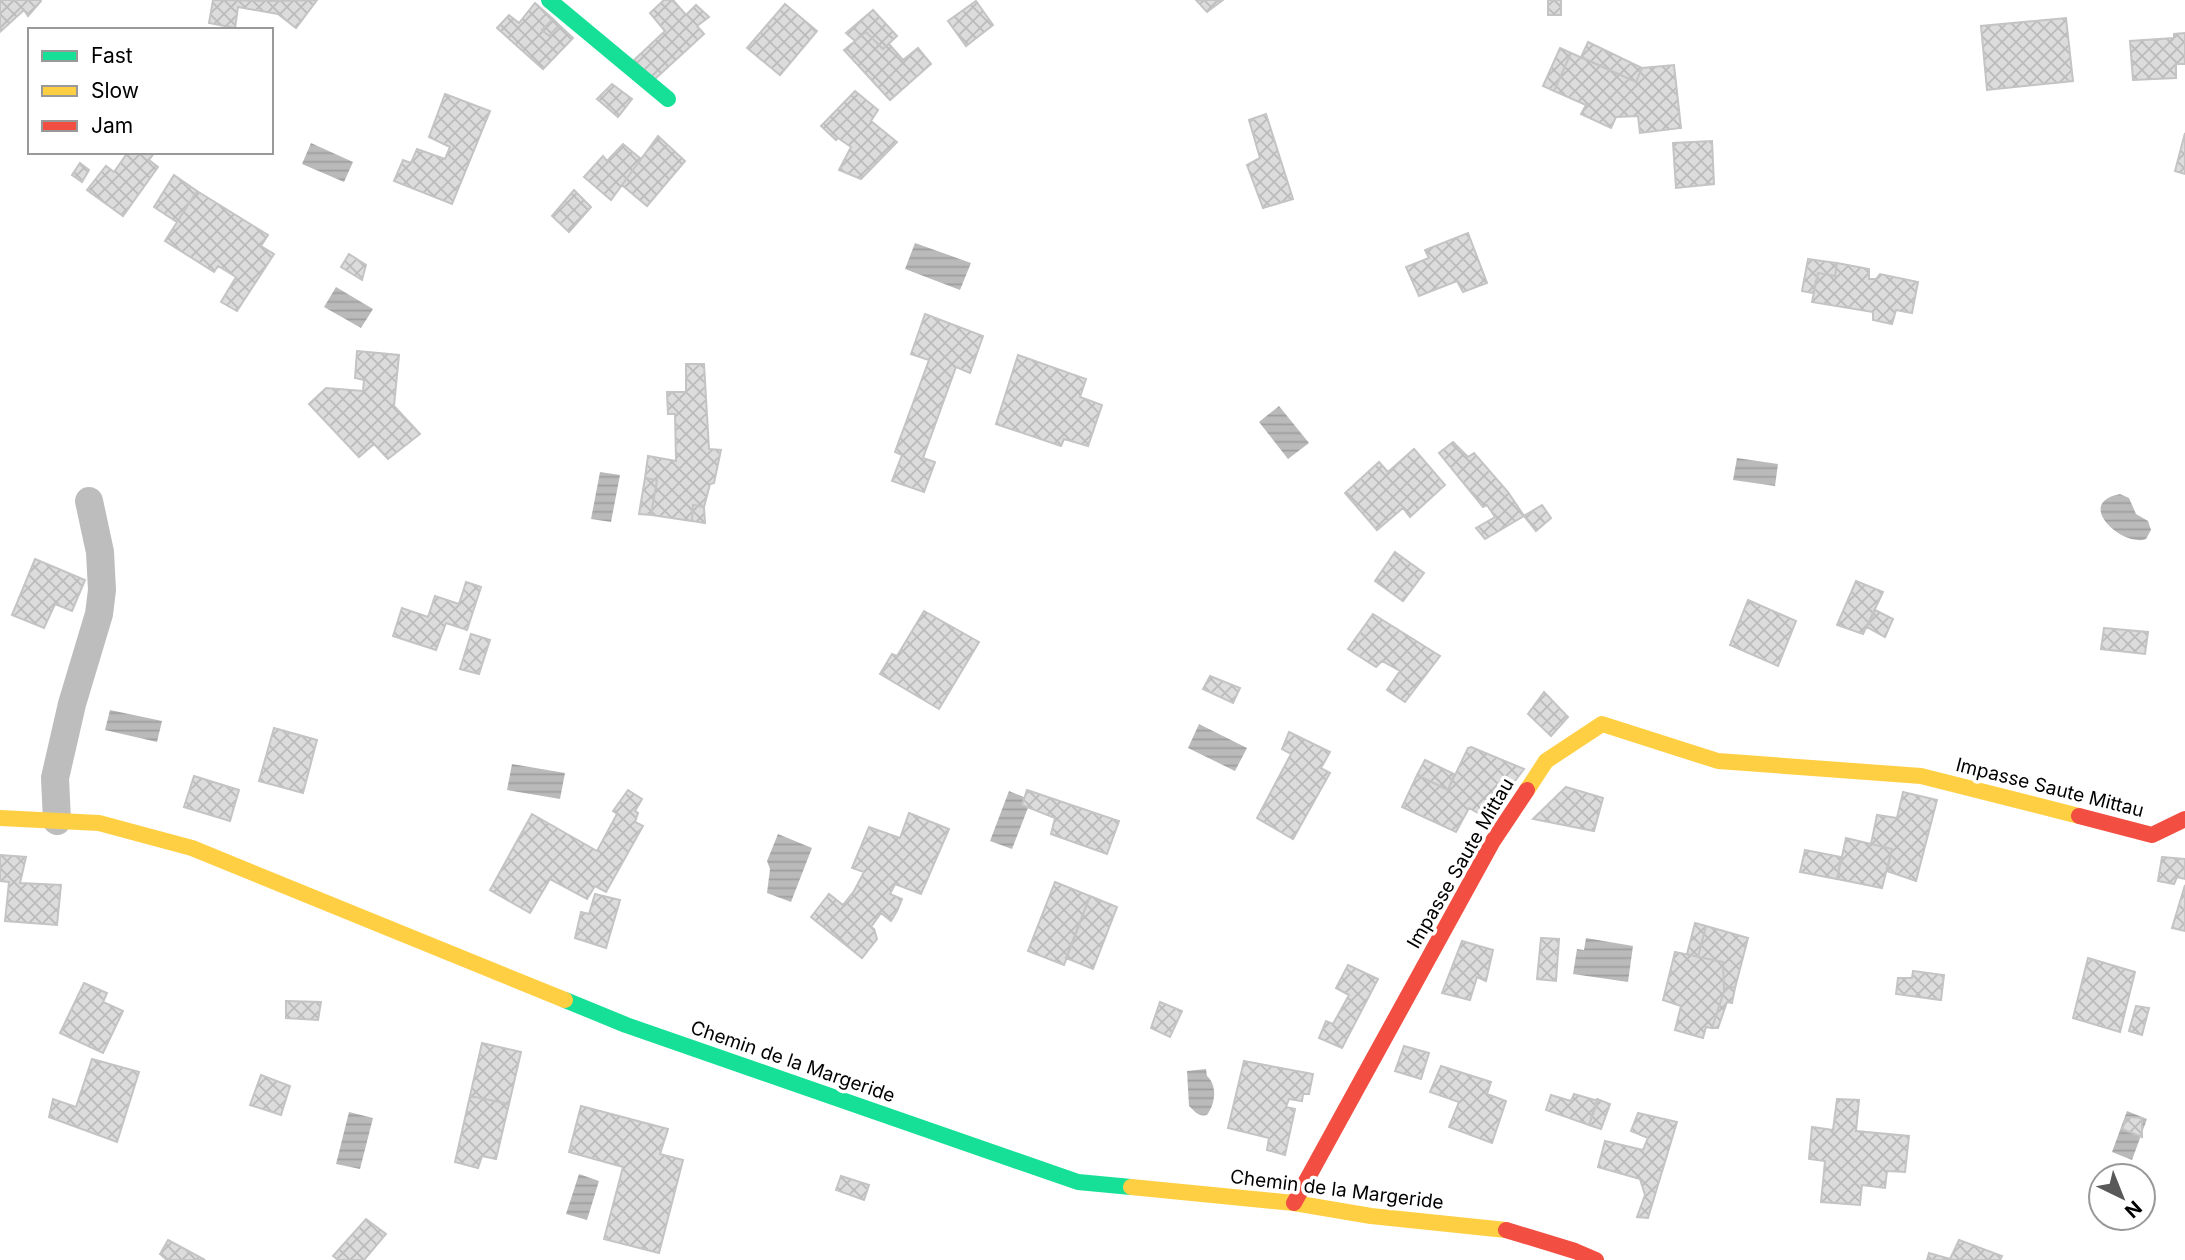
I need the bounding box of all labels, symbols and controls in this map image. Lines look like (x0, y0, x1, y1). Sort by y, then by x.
legend (28, 28, 273, 154)
text: Fast (91, 43, 133, 68)
text: Slow (91, 78, 139, 103)
text: Jam (91, 113, 133, 138)
street label: Impasse Saute Mittau (1953, 753, 2146, 822)
street label: Impasse Saute Mittau (1402, 774, 1519, 953)
street label: Chemin de la Margeride (688, 1016, 898, 1107)
north arrow (2087, 1162, 2157, 1232)
street label: Chemin de la Margeride (1229, 1165, 1445, 1214)
text: N (2120, 1196, 2146, 1222)

